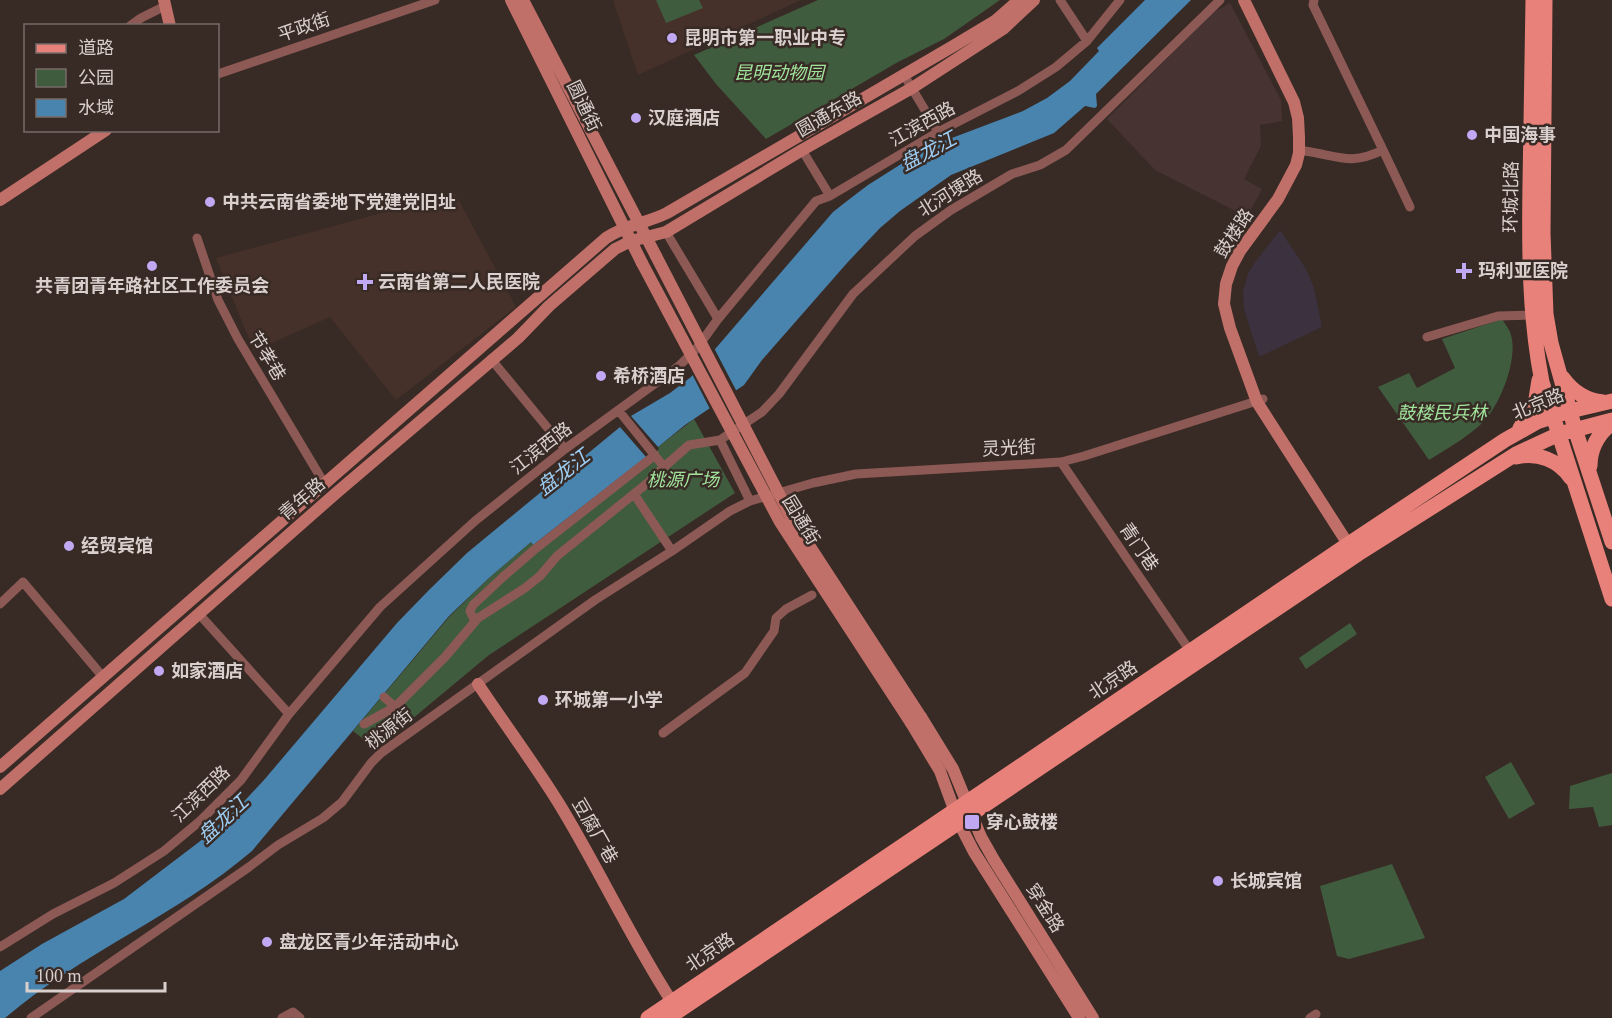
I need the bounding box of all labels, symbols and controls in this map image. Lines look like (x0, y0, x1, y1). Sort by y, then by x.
street label: 平政街 (275, 9, 333, 45)
legend (24, 24, 219, 132)
place label: 昆明市第一职业中专 (684, 28, 846, 48)
marker: 昆明市第一职业中专 (665, 31, 679, 45)
text: 道路 (78, 38, 114, 58)
park label: 昆明动物园 (734, 63, 827, 83)
text: 公园 (78, 68, 114, 88)
street label: 圆通街 (563, 77, 605, 135)
street label: 圆通东路 (793, 87, 865, 141)
text: 水域 (78, 98, 114, 118)
street label: 江滨西路 (886, 98, 958, 150)
place label: 汉庭酒店 (648, 108, 720, 128)
marker: 汉庭酒店 (629, 111, 643, 125)
place label: 中国海事 (1484, 125, 1556, 145)
water label: 盘龙江 (896, 126, 961, 175)
marker: 中国海事 (1465, 128, 1479, 142)
street label: 环城北路 (1500, 161, 1522, 233)
street label: 北河埂路 (914, 165, 986, 221)
place label: 中共云南省委地下党建党旧址 (222, 192, 456, 212)
marker: 中共云南省委地下党建党旧址 (203, 195, 217, 209)
street label: 鼓楼路 (1211, 205, 1257, 261)
marker: 共青团青年路社区工作委员会 (145, 259, 159, 273)
place label: 玛利亚医院 (1478, 261, 1568, 281)
marker: 玛利亚医院 (1455, 262, 1473, 280)
place label: 云南省第二人民医院 (378, 272, 540, 292)
marker: 云南省第二人民医院 (356, 273, 374, 291)
place label: 共青团青年路社区工作委员会 (35, 276, 269, 296)
street label: 节孝巷 (245, 328, 289, 384)
place label: 希桥酒店 (613, 366, 685, 386)
marker: 希桥酒店 (594, 369, 608, 383)
street label: 北京路 (1509, 385, 1567, 423)
park label: 鼓楼民兵林 (1397, 403, 1489, 423)
street label: 江滨西路 (506, 418, 576, 478)
street label: 灵光街 (982, 437, 1036, 459)
water label: 盘龙江 (533, 444, 595, 499)
park label: 桃源广场 (647, 470, 721, 490)
street label: 青年路 (275, 474, 329, 524)
street label: 园通街 (779, 492, 823, 548)
street label: 青门巷 (1116, 519, 1162, 575)
place label: 经贸宾馆 (81, 536, 153, 556)
marker: 经贸宾馆 (62, 539, 76, 553)
street label: 北京路 (1085, 657, 1141, 703)
place label: 如家酒店 (171, 661, 243, 681)
marker: 如家酒店 (152, 664, 166, 678)
place label: 环城第一小学 (555, 690, 663, 710)
marker: 环城第一小学 (536, 693, 550, 707)
street label: 桃源街 (362, 704, 416, 754)
street label: 江滨西路 (168, 762, 234, 826)
water label: 盘龙江 (194, 789, 254, 848)
street label: 豆腐厂巷 (568, 795, 622, 867)
place label: 穿心鼓楼 (986, 812, 1058, 832)
marker: 穿心鼓楼 (963, 813, 981, 831)
place label: 长城宾馆 (1230, 871, 1302, 891)
marker: 长城宾馆 (1211, 874, 1225, 888)
street label: 穿金路 (1022, 880, 1068, 936)
street label: 北京路 (682, 929, 738, 975)
place label: 盘龙区青少年活动中心 (279, 932, 459, 952)
marker: 盘龙区青少年活动中心 (260, 935, 274, 949)
scale bar (27, 955, 165, 993)
text: 100 m (36, 966, 82, 986)

